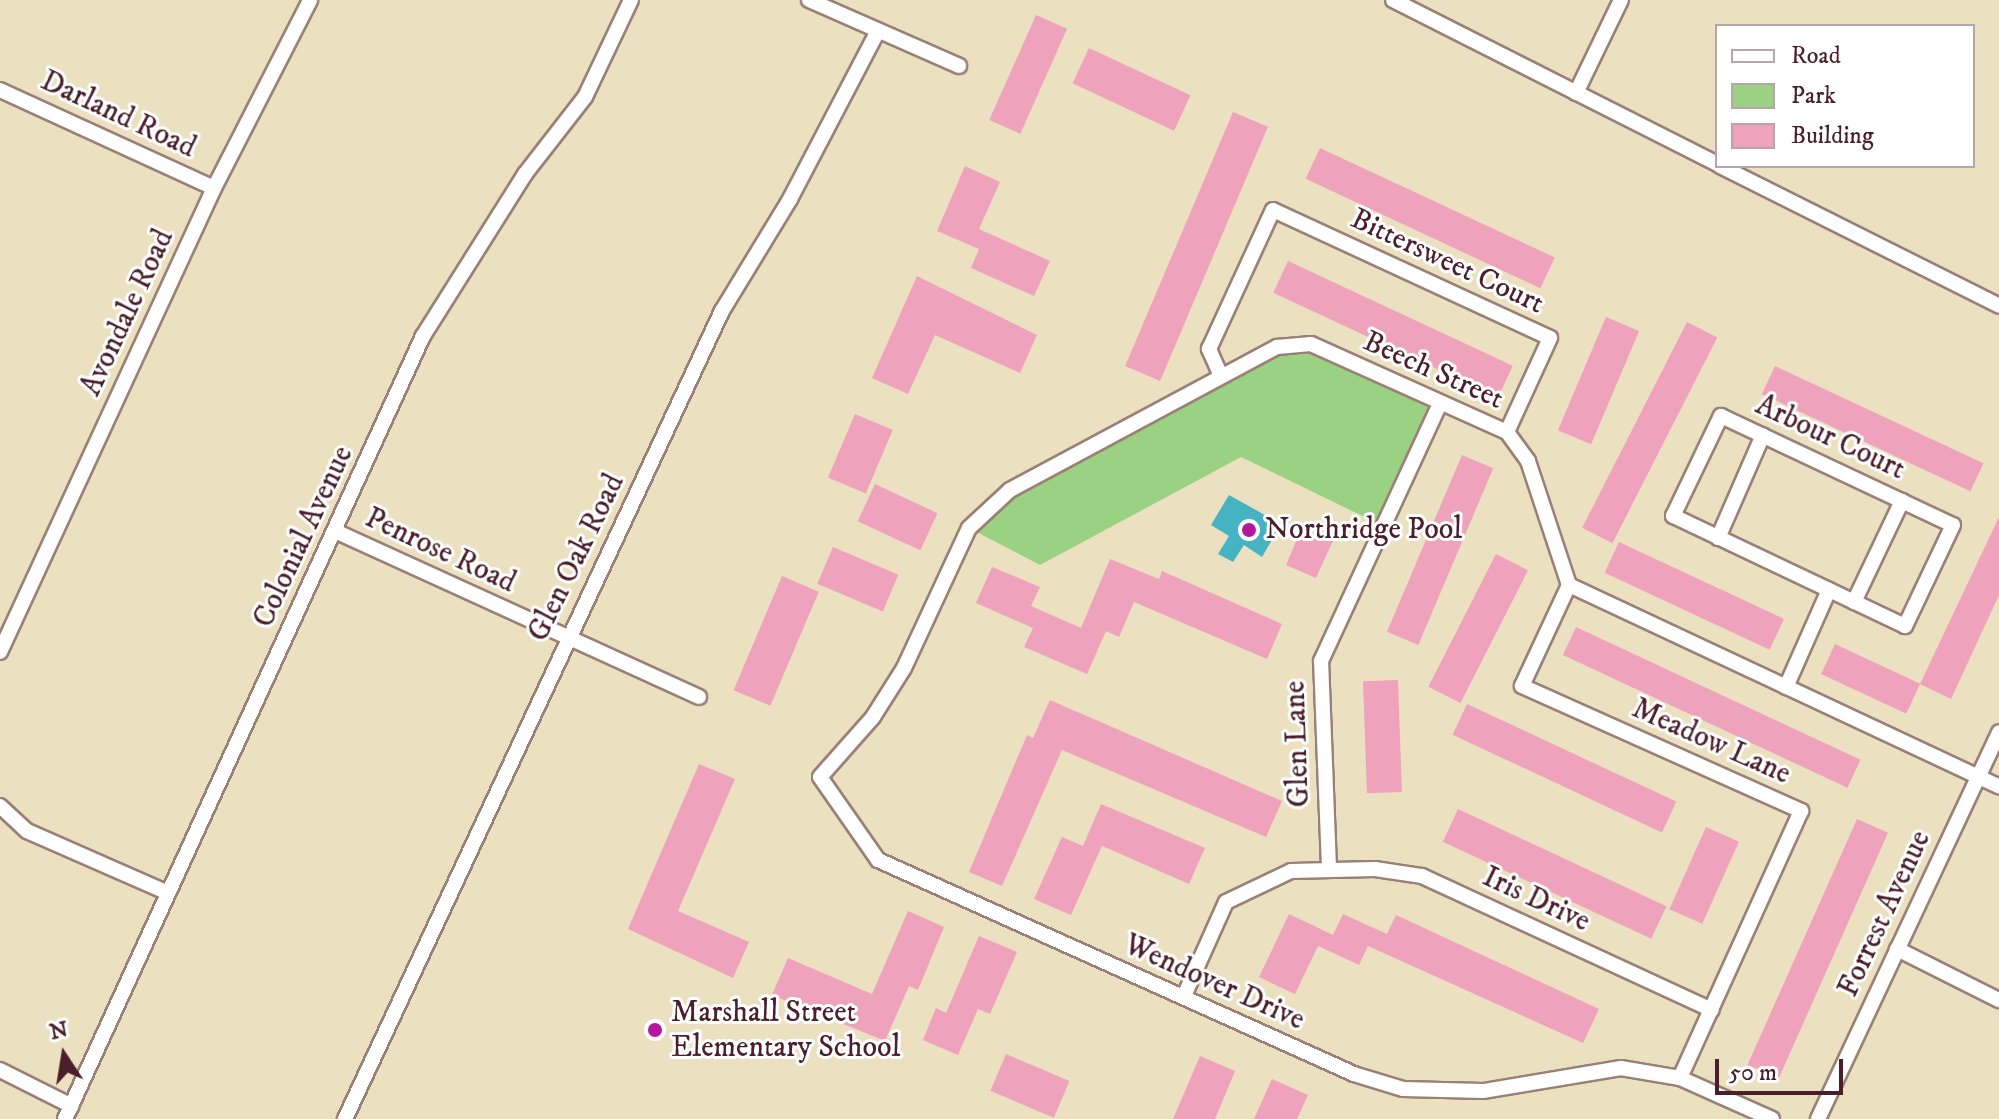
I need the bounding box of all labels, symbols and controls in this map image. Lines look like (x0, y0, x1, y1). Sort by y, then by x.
legend (1715, 24, 1975, 168)
text: Road (1791, 41, 1841, 71)
street label: Darland Road (35, 63, 201, 167)
text: Park (1791, 81, 1836, 111)
text: Building (1791, 121, 1874, 151)
street label: Bittersweet Court (1345, 202, 1549, 322)
street label: Avondale Road (74, 224, 182, 402)
street label: Beech Street (1357, 324, 1509, 418)
street label: Arbour Court (1750, 388, 1910, 488)
street label: Colonial Avenue (246, 441, 362, 633)
street label: Glen Oak Road (521, 468, 633, 648)
street label: Penrose Road (359, 500, 521, 602)
place label: Northridge Pool (1265, 512, 1462, 548)
marker: Northridge Pool (1240, 521, 1258, 539)
street label: Glen Lane (1278, 680, 1318, 808)
street label: Meadow Lane (1626, 691, 1796, 793)
street label: Forrest Avenue (1831, 825, 1939, 1003)
street label: Iris Drive (1477, 859, 1595, 941)
street label: Wendover Drive (1118, 927, 1310, 1039)
place label: Marshall Street Elementary School (671, 995, 900, 1066)
north arrow (24, 1015, 104, 1095)
text: N (47, 1016, 71, 1046)
marker: Marshall Street Elementary School (646, 1021, 664, 1039)
scale bar (1719, 1043, 1847, 1093)
text: 50 m (1729, 1058, 1777, 1088)

